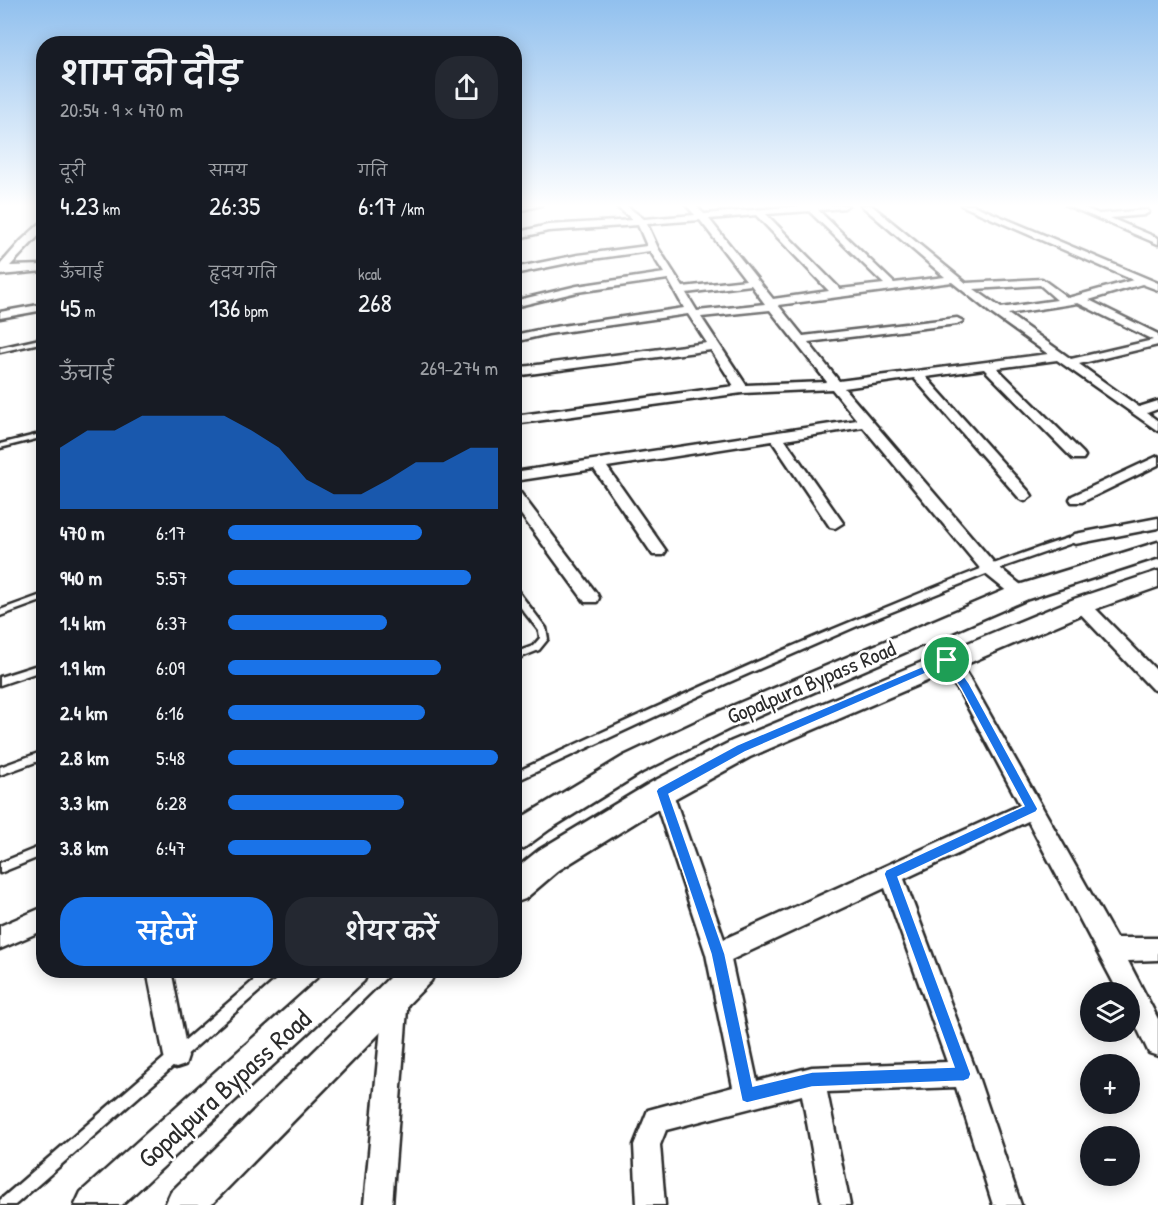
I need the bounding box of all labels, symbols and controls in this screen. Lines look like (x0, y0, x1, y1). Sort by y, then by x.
text: शाम की दौड़ (60, 51, 242, 95)
button: share (435, 56, 498, 119)
text: 20:54 · 9 × 470 m (60, 96, 183, 123)
text: दूरी (60, 159, 85, 181)
text: समय (209, 159, 247, 181)
text: गति (358, 159, 387, 181)
text: 4.23 (60, 188, 99, 223)
text: 26:35 (209, 188, 260, 223)
text: 6:17 (358, 188, 397, 223)
text: km (99, 198, 120, 220)
text: /km (397, 198, 425, 220)
text: ऊँचाई (60, 261, 103, 283)
text: हृदय गति (209, 261, 277, 283)
text: kcal (358, 263, 381, 285)
text: 268 (358, 285, 392, 320)
text: 45 (60, 290, 81, 325)
text: 136 (209, 290, 240, 325)
text: m (81, 300, 95, 322)
text: bpm (240, 300, 268, 322)
text: 269–274 m (420, 354, 498, 381)
text: ऊँचाई (60, 359, 114, 386)
text: 470 m (60, 519, 105, 546)
text: 6:17 (156, 519, 186, 546)
text: 940 m (60, 564, 102, 591)
text: 5:57 (156, 564, 187, 591)
text: 1.4 km (60, 609, 106, 636)
text: 6:37 (156, 609, 187, 636)
street label: Gopalpura Bypass Road (722, 633, 900, 731)
pin (921, 634, 972, 685)
icon: arrive (930, 643, 963, 676)
text: 1.9 km (60, 654, 105, 681)
text: 6:09 (156, 654, 185, 681)
text: 2.4 km (60, 699, 108, 726)
text: 6:16 (156, 699, 184, 726)
text: 2.8 km (60, 744, 109, 771)
text: 5:48 (156, 744, 185, 771)
text: 3.3 km (60, 789, 109, 816)
text: 6:28 (156, 789, 187, 816)
text: 3.8 km (60, 834, 108, 861)
text: 6:47 (156, 834, 186, 861)
button: सहेजें (60, 897, 273, 966)
button: शेयर करें (285, 897, 498, 966)
map controls (1080, 982, 1140, 1186)
button: layers (1080, 982, 1140, 1042)
street label: Gopalpura Bypass Road (130, 1001, 319, 1176)
button: + (1080, 1054, 1140, 1114)
button: − (1080, 1126, 1140, 1186)

